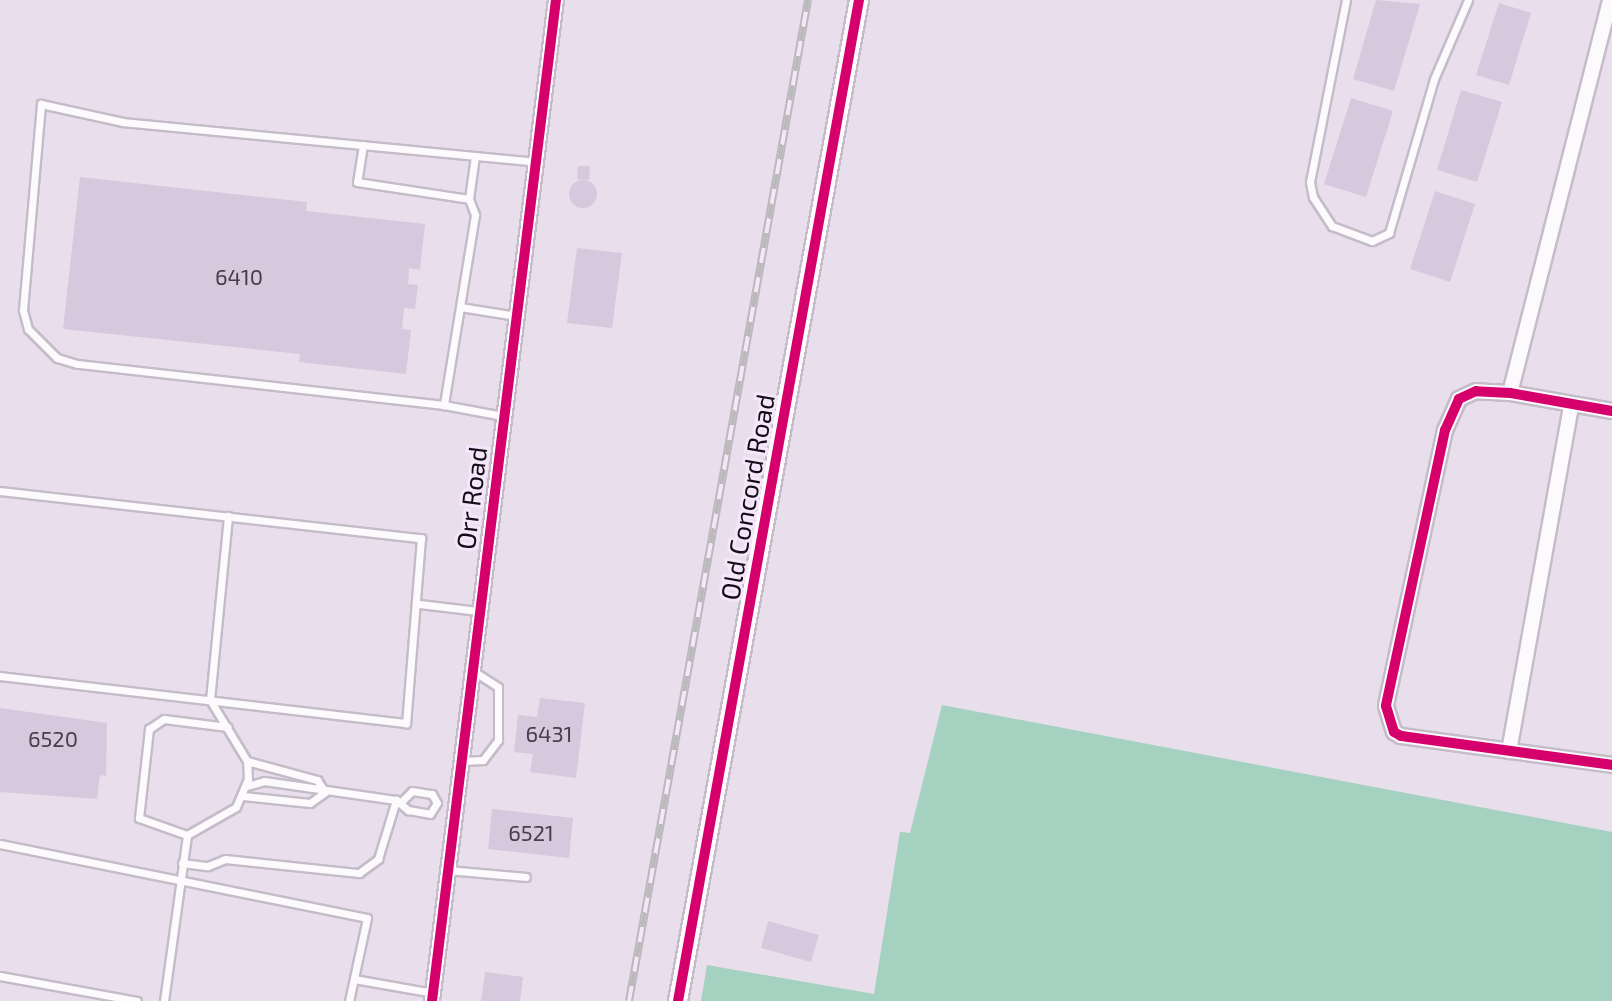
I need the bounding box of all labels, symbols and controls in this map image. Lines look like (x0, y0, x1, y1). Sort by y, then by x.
house number: 6410 (215, 264, 263, 290)
street label: Old Concord Road (714, 392, 780, 602)
street label: Orr Road (449, 445, 493, 551)
house number: 6431 (525, 721, 573, 747)
house number: 6520 (28, 726, 78, 752)
house number: 6521 (508, 820, 554, 846)

